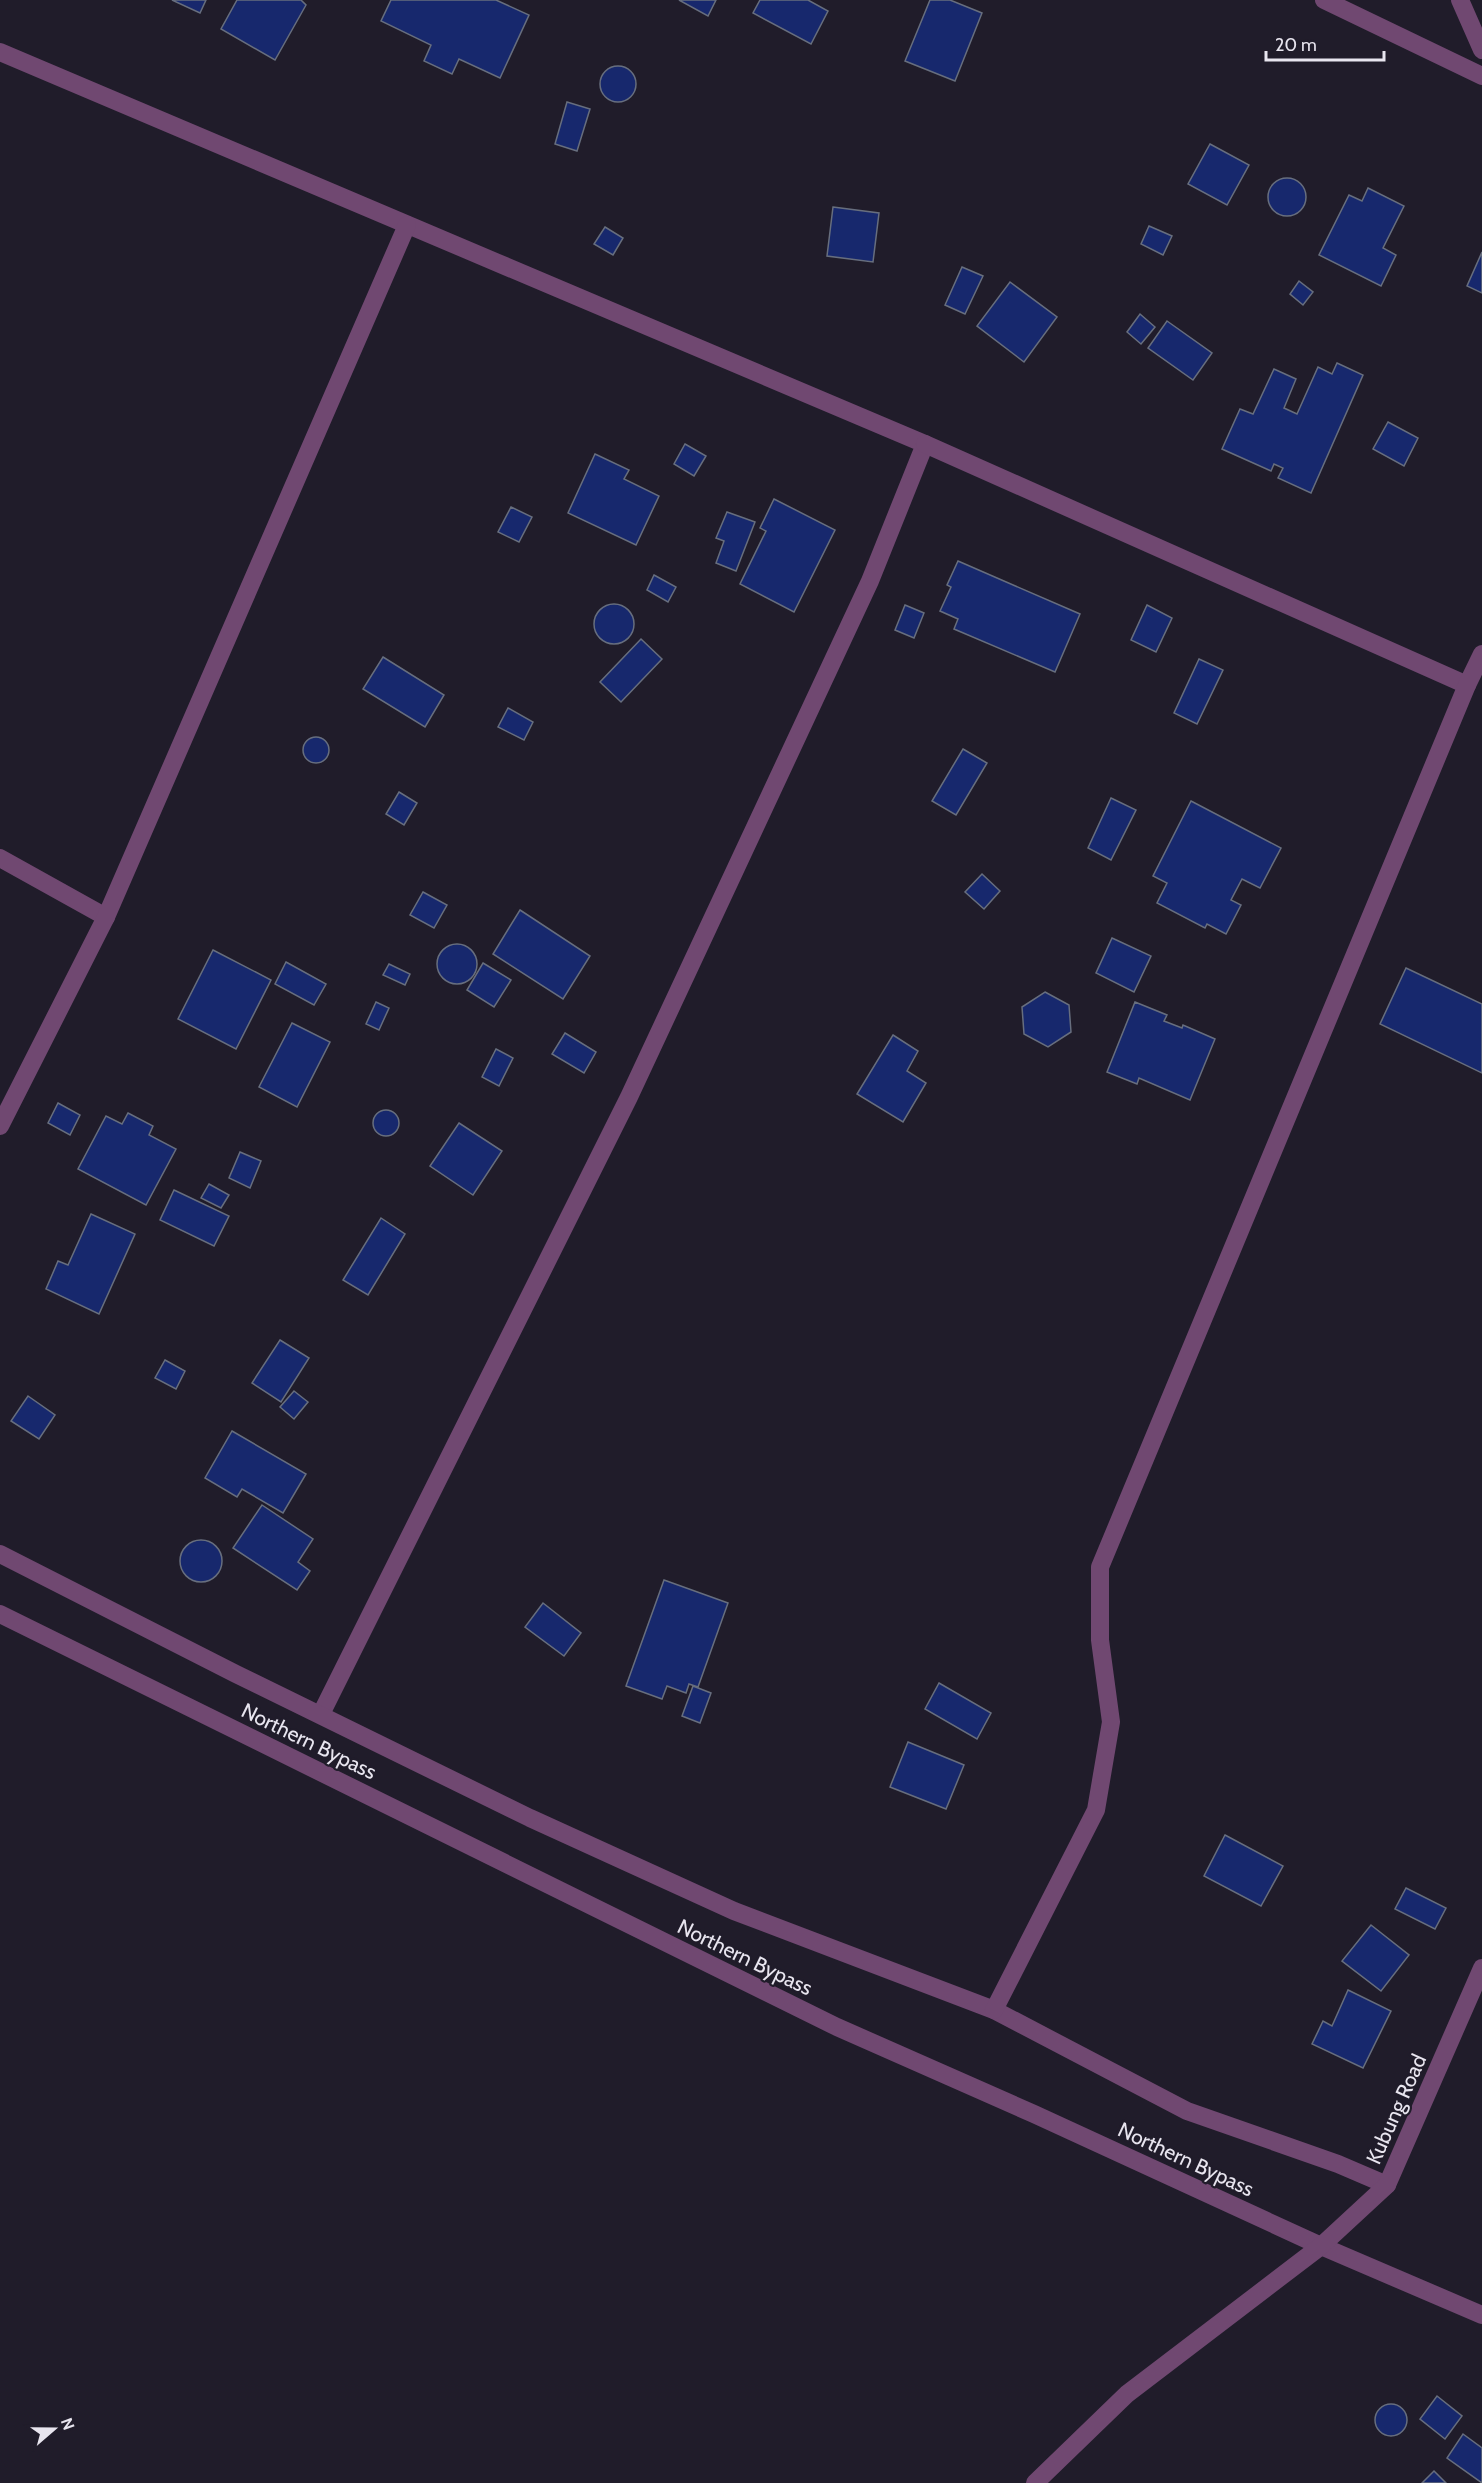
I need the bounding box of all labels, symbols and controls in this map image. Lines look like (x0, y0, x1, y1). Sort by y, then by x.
scale bar (1266, 24, 1384, 62)
text: 20 m (1275, 34, 1317, 56)
street label: Northern Bypass (238, 1698, 381, 1785)
street label: Northern Bypass (674, 1914, 817, 2001)
street label: Kubung Road (1361, 2050, 1431, 2168)
street label: Northern Bypass (1114, 2117, 1258, 2201)
north arrow (24, 2399, 84, 2459)
text: N (57, 2415, 78, 2433)

